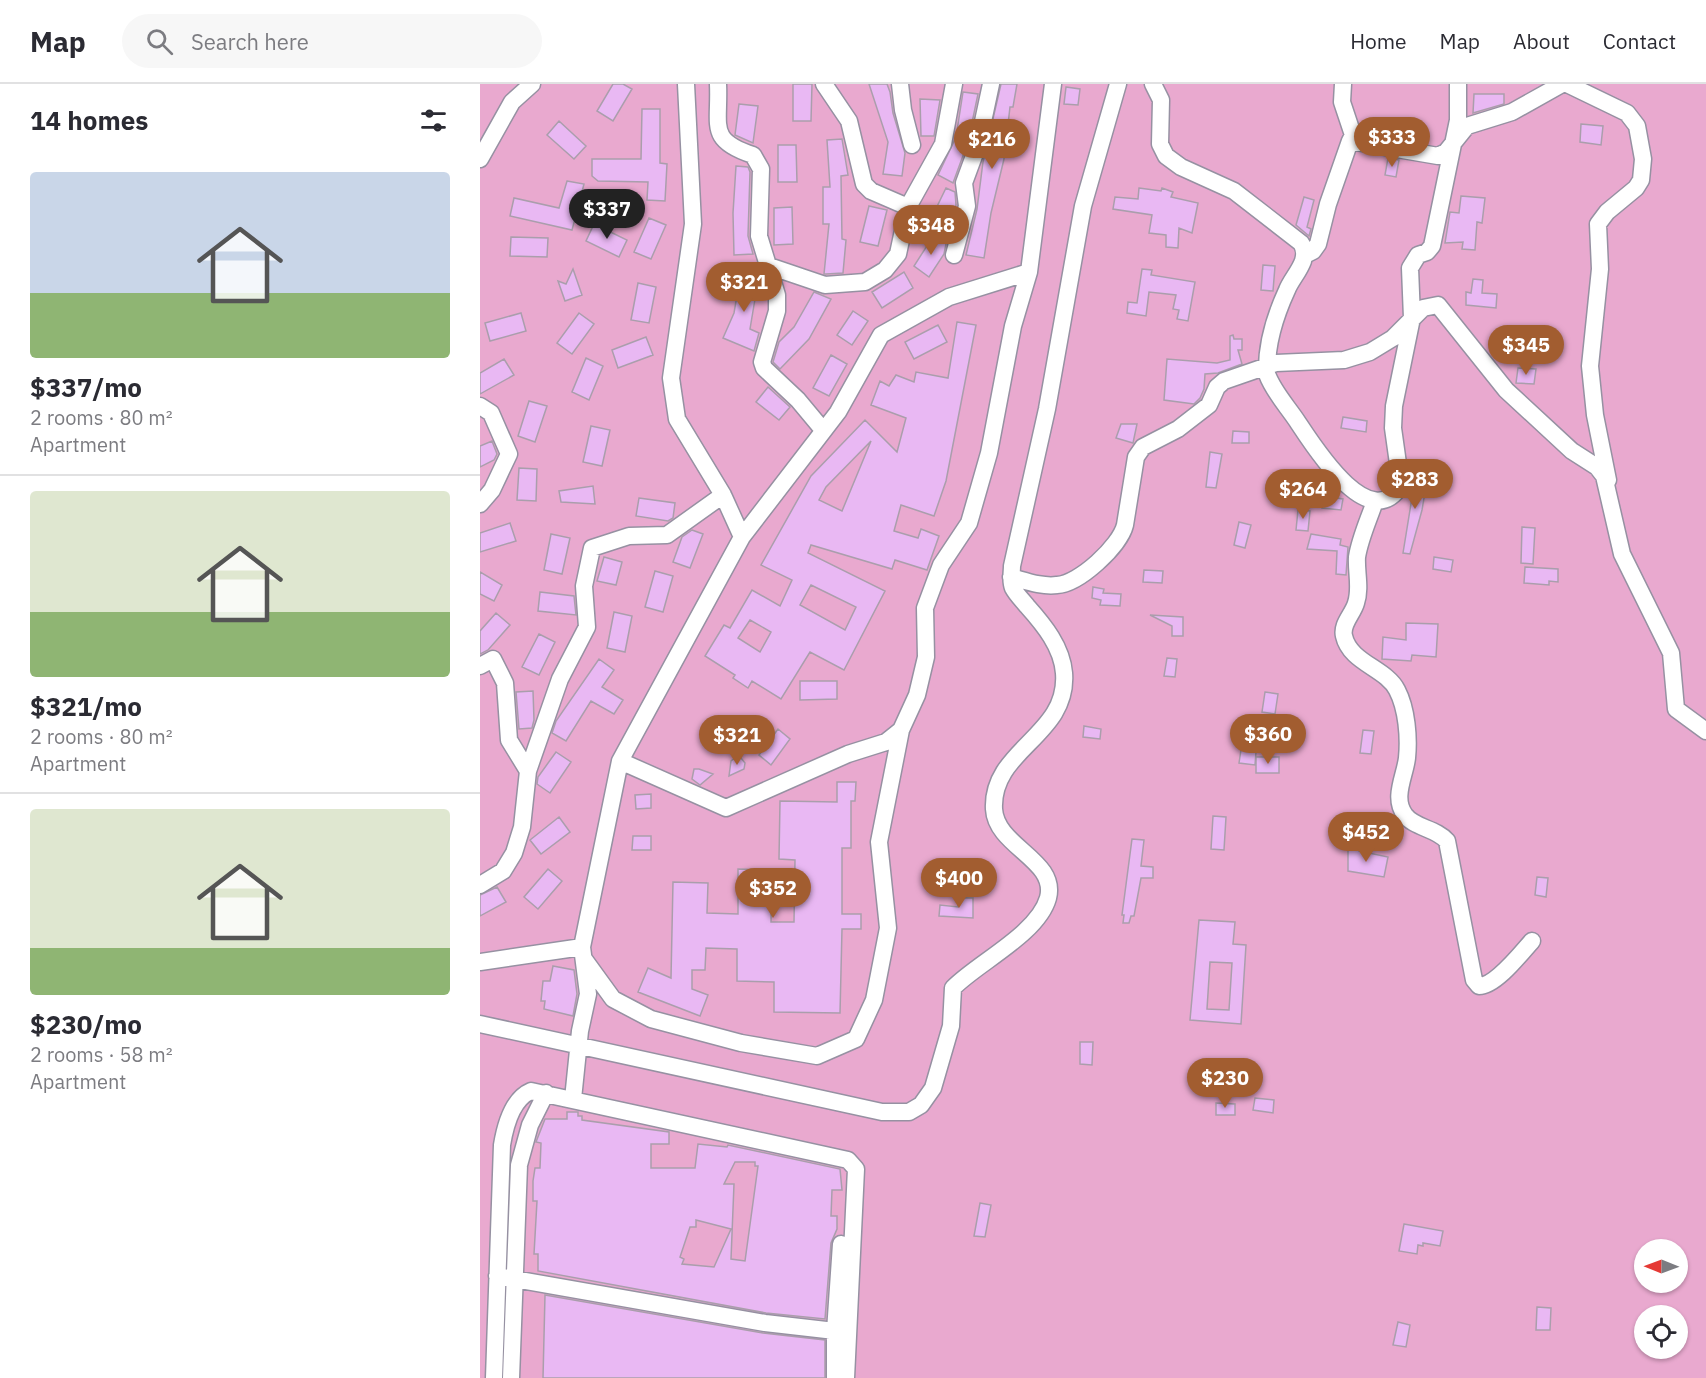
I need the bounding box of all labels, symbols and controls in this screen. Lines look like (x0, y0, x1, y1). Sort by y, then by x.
search box (122, 14, 542, 68)
text: Map (30, 23, 86, 60)
icon: search (143, 25, 176, 58)
text: Search here (191, 27, 309, 56)
text: Home (1350, 27, 1407, 55)
text: Map (1440, 27, 1480, 55)
text: About (1513, 27, 1570, 55)
text: Contact (1603, 27, 1676, 55)
text: 14 homes (30, 103, 148, 137)
icon: filters (417, 104, 450, 137)
pin: $333 (1356, 117, 1428, 168)
pin: $216 (956, 119, 1028, 170)
text: $333 (1368, 123, 1416, 150)
text: $216 (968, 125, 1016, 152)
pin: $337 (571, 189, 643, 240)
text: $337 (583, 195, 631, 222)
pin: $348 (895, 205, 967, 256)
icon: home (186, 211, 294, 319)
text: $348 (907, 211, 955, 238)
pin: $321 (708, 262, 780, 313)
text: $321 (720, 268, 768, 295)
pin: $345 (1490, 325, 1562, 376)
text: $345 (1502, 331, 1550, 358)
text: $337/mo (30, 370, 142, 404)
text: 2 rooms · 80 m² (30, 404, 173, 431)
text: Apartment (30, 431, 126, 458)
pin: $283 (1379, 459, 1451, 510)
text: $283 (1391, 465, 1439, 492)
pin: $264 (1267, 469, 1339, 520)
text: $264 (1279, 475, 1327, 502)
icon: home (186, 530, 294, 638)
text: $321/mo (30, 689, 142, 723)
pin: $360 (1232, 714, 1304, 765)
pin: $321 (701, 715, 773, 766)
text: $360 (1244, 720, 1292, 747)
text: $321 (713, 721, 761, 748)
text: 2 rooms · 80 m² (30, 723, 173, 750)
text: Apartment (30, 750, 126, 777)
pin: $452 (1330, 812, 1402, 863)
text: $452 (1342, 818, 1390, 845)
icon: home (186, 848, 294, 956)
pin: $400 (923, 858, 995, 909)
text: $400 (935, 864, 983, 891)
pin: $352 (737, 868, 809, 919)
text: $352 (749, 874, 797, 901)
text: $230/mo (30, 1007, 142, 1041)
text: 2 rooms · 58 m² (30, 1041, 173, 1068)
pin: $230 (1189, 1058, 1261, 1109)
text: $230 (1201, 1064, 1249, 1091)
text: Apartment (30, 1068, 126, 1095)
north arrow (1634, 1239, 1688, 1293)
map controls (1634, 1239, 1688, 1359)
button: locate (1634, 1305, 1688, 1359)

